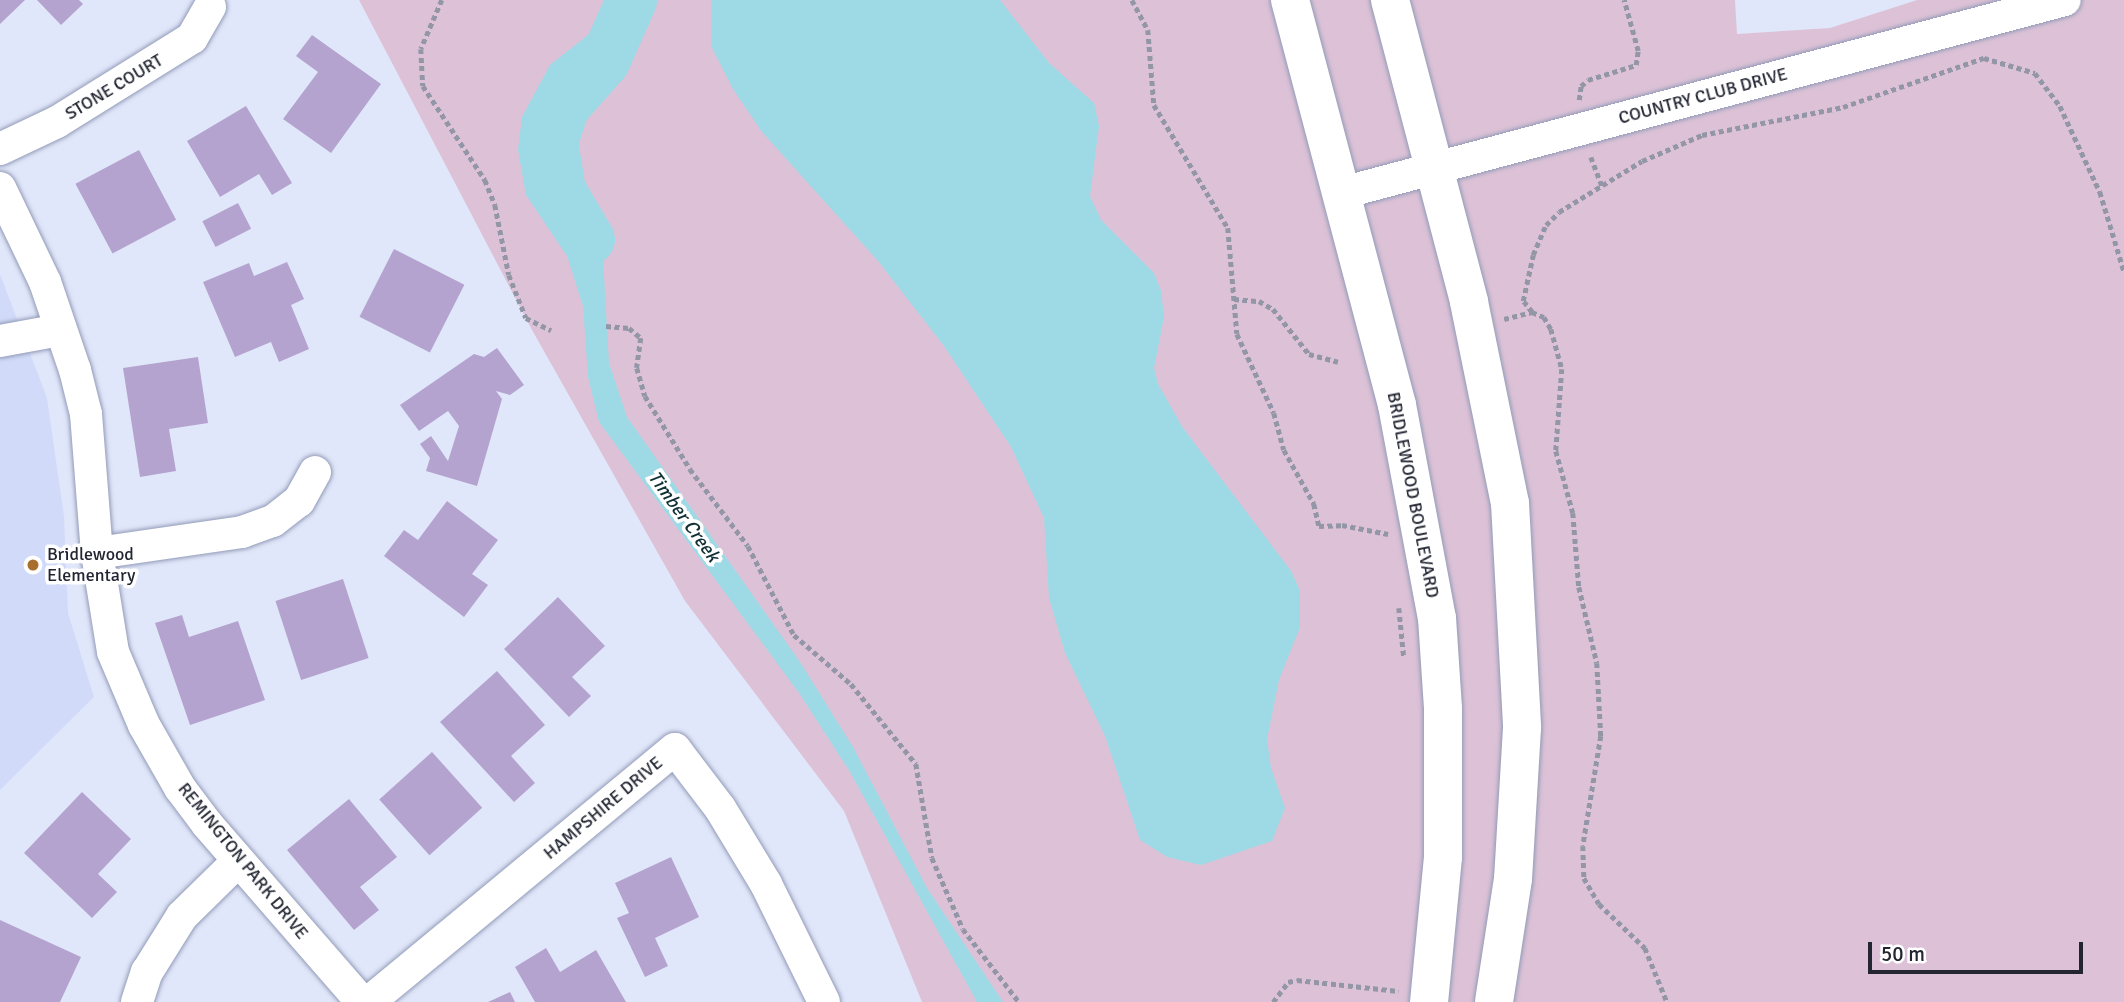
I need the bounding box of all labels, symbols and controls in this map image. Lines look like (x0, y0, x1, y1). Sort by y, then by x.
street label: STONE COURT (61, 49, 167, 125)
street label: COUNTRY CLUB DRIVE (1616, 63, 1790, 129)
street label: BRIDLEWOOD BOULEVARD (1382, 390, 1444, 600)
water label: Timber Creek (642, 467, 724, 567)
place label: Bridlewood Elementary (47, 544, 135, 586)
marker: Bridlewood Elementary (25, 557, 41, 573)
street label: HAMPSHIRE DRIVE (539, 752, 667, 864)
street label: REMINGTON PARK DRIVE (173, 778, 313, 944)
scale bar (1872, 928, 2087, 972)
text: 50 m (1881, 941, 1925, 967)

